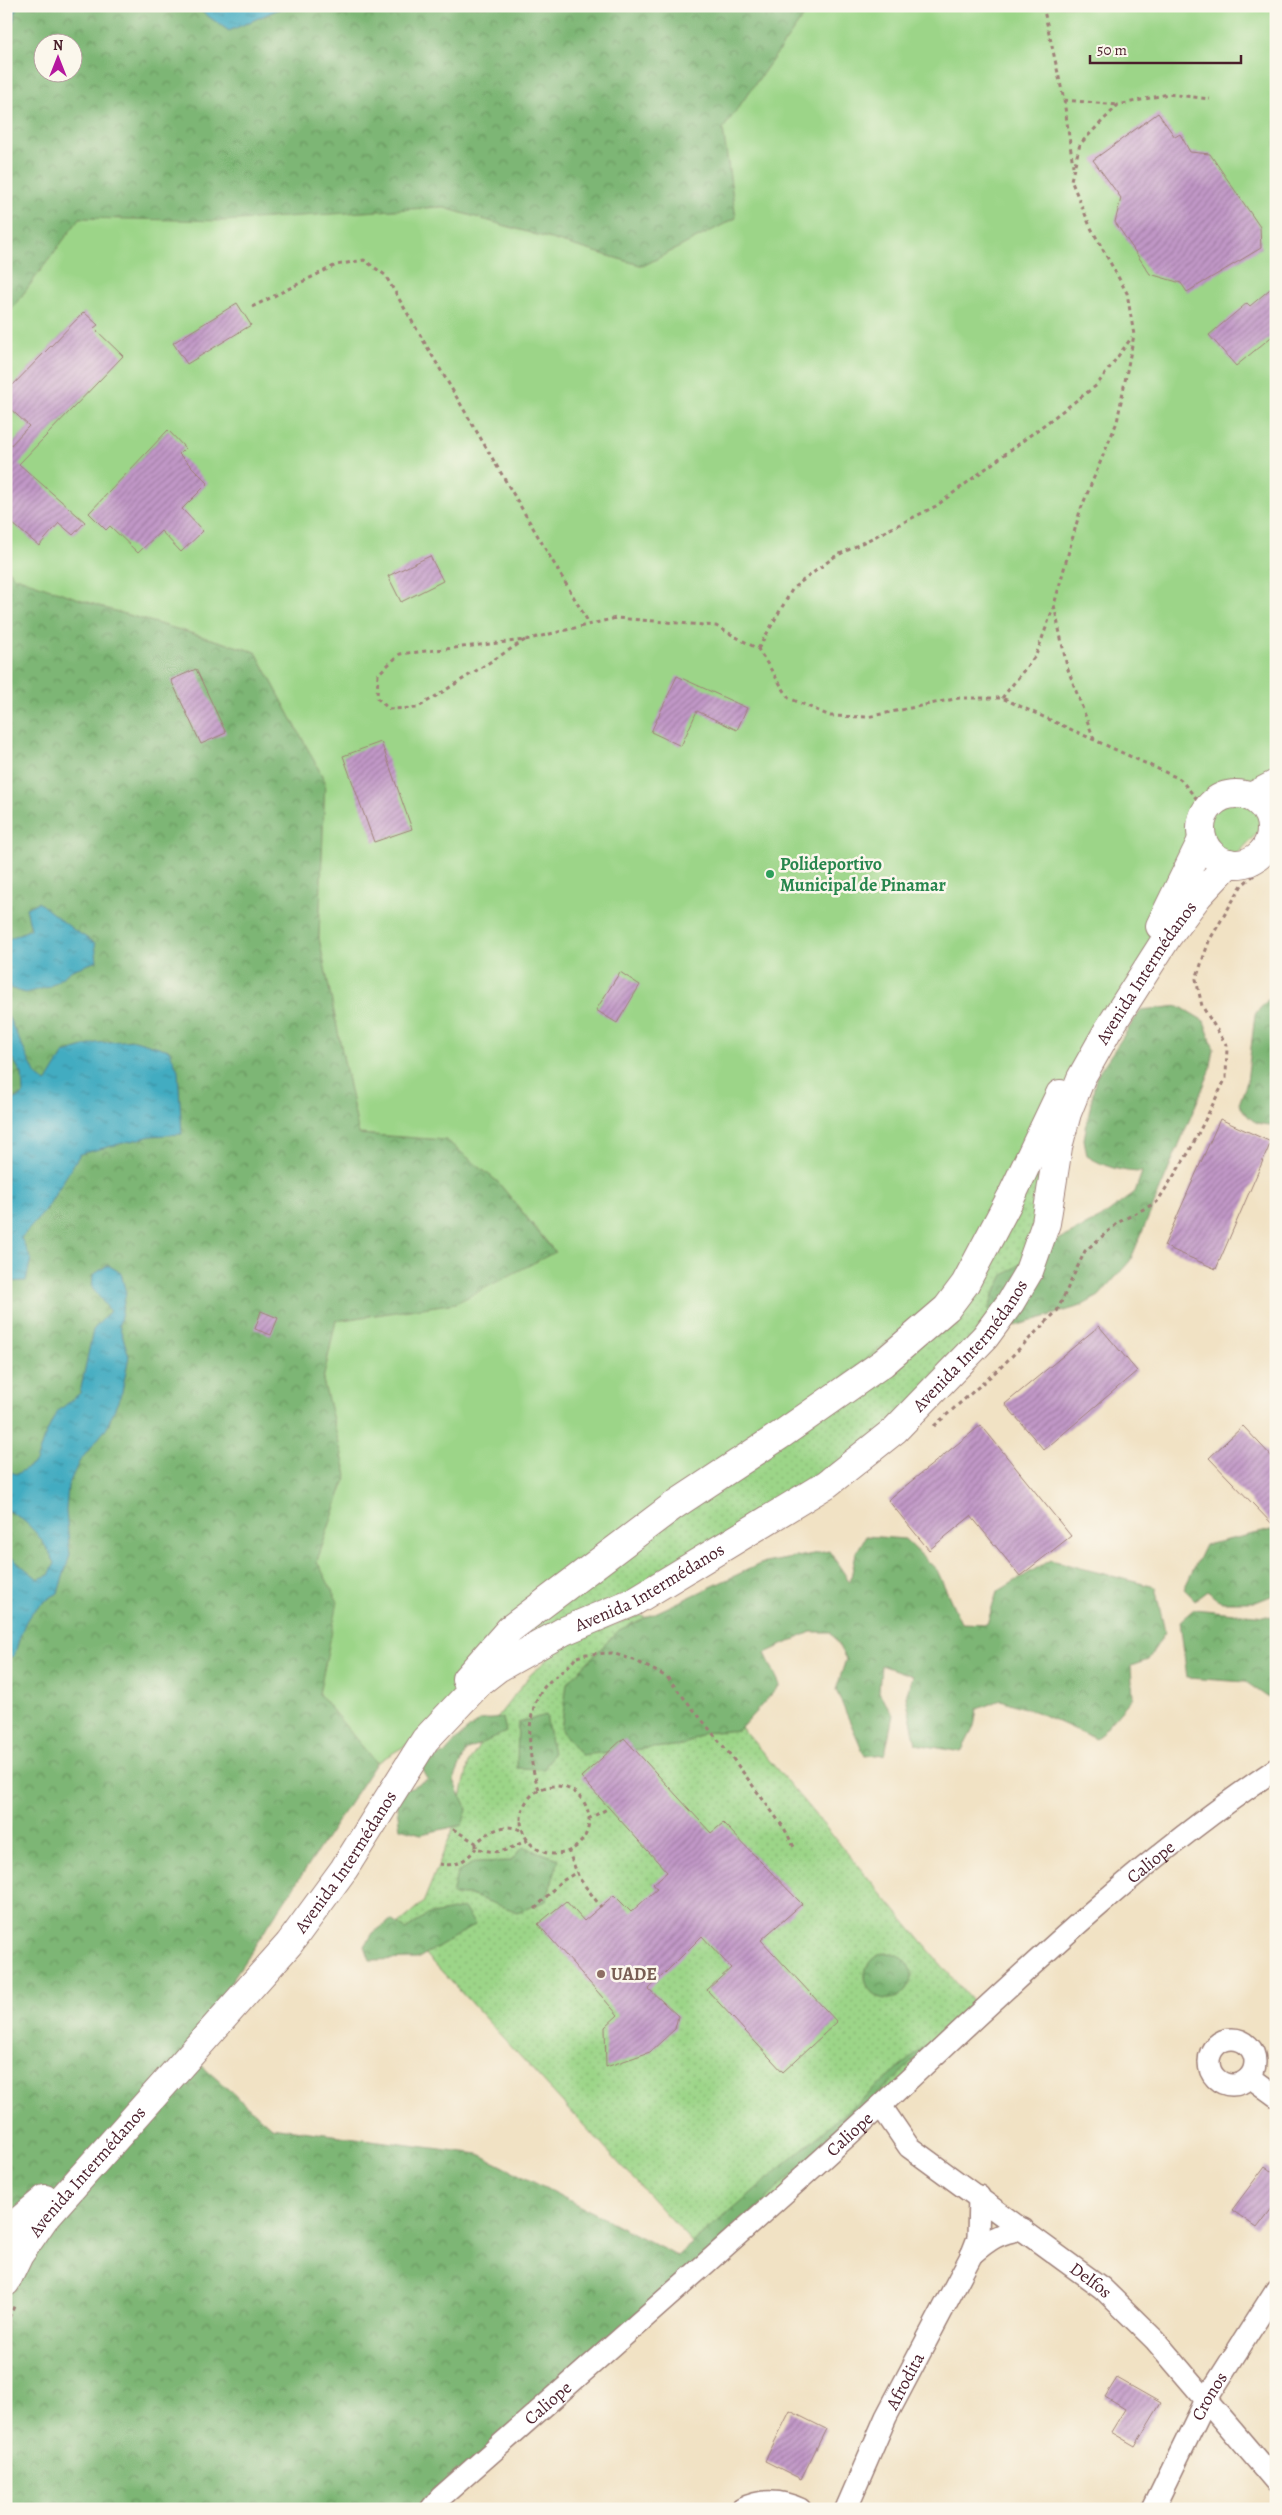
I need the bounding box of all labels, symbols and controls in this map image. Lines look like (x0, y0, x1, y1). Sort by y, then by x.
north arrow (32, 32, 82, 82)
scale bar (1090, 32, 1241, 64)
text: N (53, 36, 63, 55)
text: 50 m (1097, 40, 1127, 60)
place label: Polideportivo Municipal de Pinamar (780, 852, 947, 897)
marker: Polideportivo Municipal de Pinamar (764, 868, 776, 880)
street label: Avenida Intermédanos (1090, 896, 1202, 1050)
street label: Avenida Intermédanos (907, 1275, 1033, 1418)
street label: Avenida Intermédanos (570, 1537, 729, 1638)
street label: Avenida Intermédanos (288, 1786, 402, 1939)
street label: Caliope (1122, 1835, 1180, 1889)
place label: UADE (611, 1962, 657, 1986)
marker: UADE (595, 1968, 607, 1980)
street label: Avenida Intermédanos (23, 2101, 151, 2242)
street label: Caliope (821, 2107, 878, 2162)
street label: Delfos (1065, 2256, 1117, 2303)
street label: Afrodita (880, 2348, 930, 2415)
street label: Cronos (1186, 2367, 1233, 2425)
street label: Caliope (519, 2376, 577, 2430)

